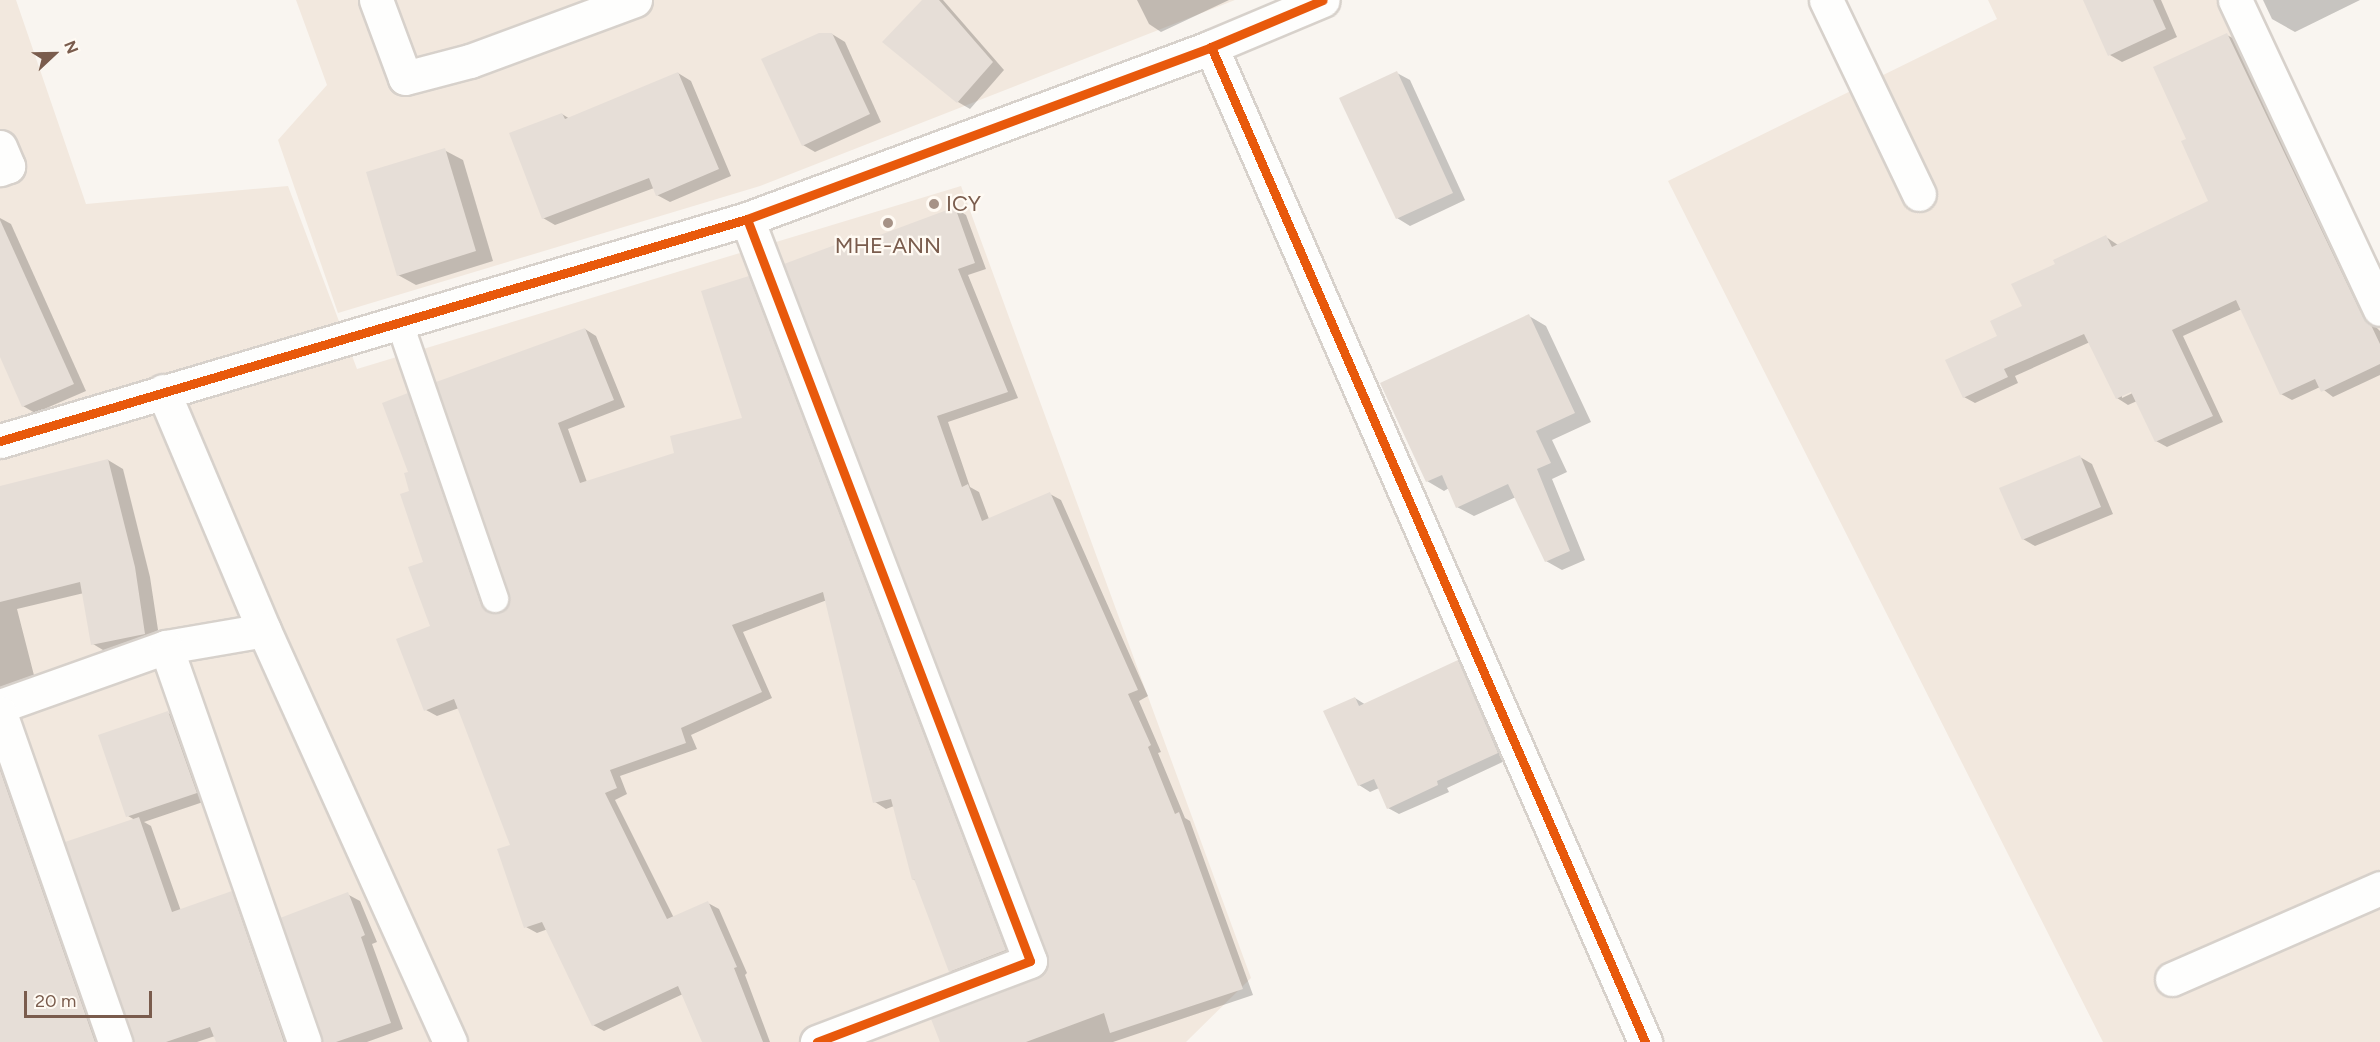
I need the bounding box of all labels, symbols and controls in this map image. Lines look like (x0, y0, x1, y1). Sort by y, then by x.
north arrow (24, 24, 84, 84)
text: N (60, 38, 82, 56)
place label: ICY (946, 191, 981, 217)
marker: ICY (927, 197, 941, 211)
marker: MHE-ANN (881, 216, 895, 230)
place label: MHE-ANN (835, 233, 941, 259)
scale bar (27, 979, 154, 1017)
text: 20 m (35, 990, 76, 1012)

